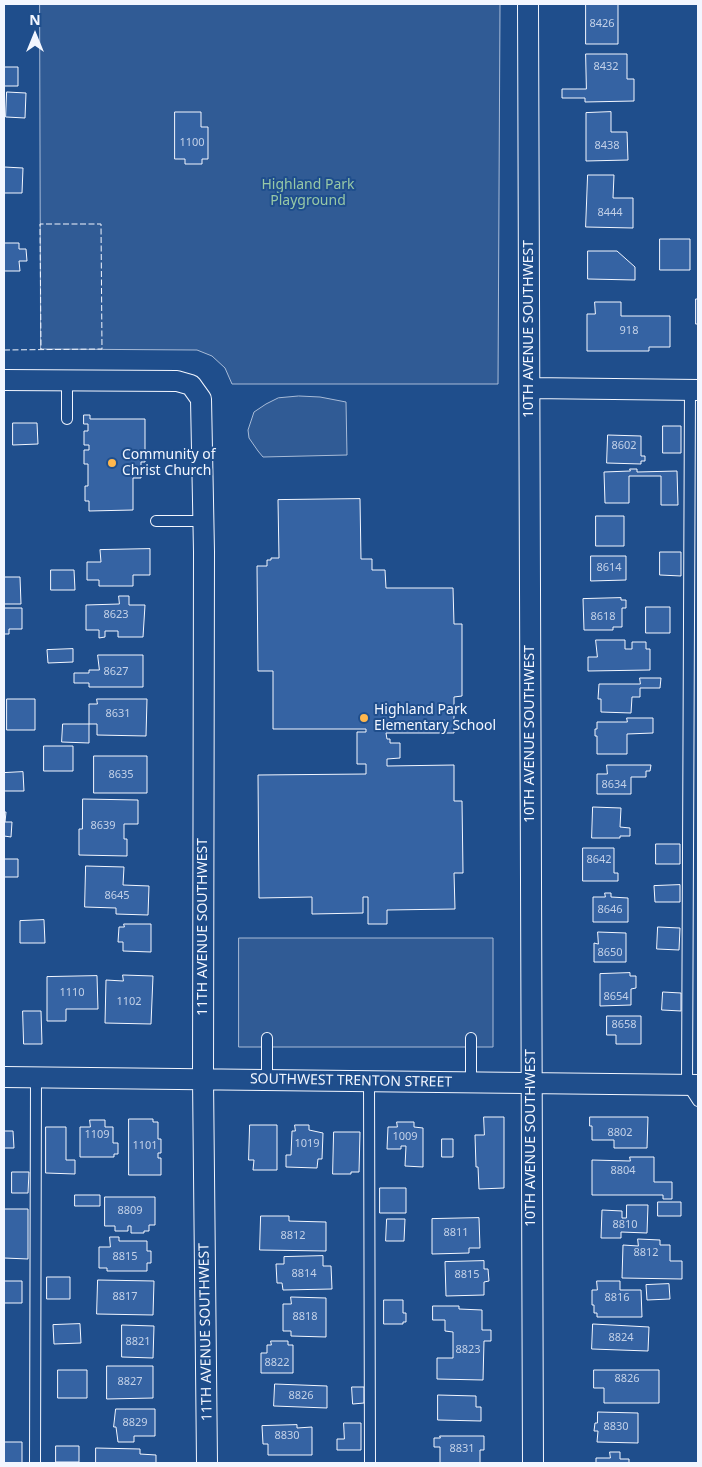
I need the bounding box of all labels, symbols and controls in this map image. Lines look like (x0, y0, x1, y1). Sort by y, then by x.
north arrow (10, 10, 60, 60)
text: N (29, 10, 41, 29)
house number: 8426 (589, 17, 615, 31)
house number: 8432 (593, 60, 619, 74)
house number: 1100 (179, 136, 205, 150)
house number: 8438 (594, 139, 620, 153)
park label: Highland Park Playground (261, 177, 355, 210)
house number: 8444 (597, 206, 623, 220)
street label: 10TH AVENUE SOUTHWEST (521, 240, 537, 418)
house number: 918 (620, 324, 638, 338)
house number: 8602 (611, 439, 637, 453)
place label: Community of Christ Church (122, 447, 216, 480)
marker: Community of Christ Church (106, 457, 118, 469)
house number: 8614 (596, 561, 622, 575)
house number: 8623 (103, 608, 129, 622)
house number: 8618 (590, 610, 616, 624)
street label: 10TH AVENUE SOUTHWEST (522, 645, 538, 823)
house number: 8627 (103, 665, 129, 679)
place label: Highland Park Elementary School (374, 702, 496, 734)
house number: 8631 (105, 707, 131, 721)
marker: Highland Park Elementary School (358, 712, 370, 724)
house number: 8635 (108, 768, 134, 782)
house number: 8634 (601, 778, 627, 792)
house number: 8639 (90, 819, 116, 833)
street label: 11TH AVENUE SOUTHWEST (195, 838, 211, 1016)
house number: 8642 (586, 853, 612, 867)
house number: 8645 (104, 889, 130, 903)
house number: 8646 (597, 903, 623, 917)
house number: 8650 (597, 946, 623, 960)
house number: 1110 (59, 986, 85, 1000)
house number: 8654 (603, 990, 629, 1004)
house number: 1102 (116, 995, 142, 1009)
house number: 8658 (611, 1018, 637, 1032)
street label: 10TH AVENUE SOUTHWEST (523, 1049, 539, 1227)
street label: SOUTHWEST TRENTON STREET (250, 1071, 452, 1091)
house number: 8802 (607, 1126, 633, 1140)
house number: 1109 (84, 1128, 110, 1142)
house number: 1009 (392, 1130, 418, 1144)
house number: 1019 (294, 1137, 320, 1151)
house number: 1101 (132, 1139, 158, 1153)
house number: 8804 (610, 1164, 636, 1178)
house number: 8809 (117, 1204, 143, 1218)
house number: 8810 (612, 1218, 638, 1232)
house number: 8811 (443, 1226, 469, 1240)
house number: 8812 (280, 1229, 306, 1243)
street label: 11TH AVENUE SOUTHWEST (196, 1243, 216, 1421)
house number: 8812 (633, 1246, 659, 1260)
house number: 8815 (112, 1250, 138, 1264)
house number: 8814 (291, 1267, 317, 1281)
house number: 8815 (454, 1268, 480, 1282)
house number: 8817 (112, 1290, 138, 1304)
house number: 8816 (604, 1291, 630, 1305)
house number: 8818 (292, 1310, 318, 1324)
house number: 8824 (608, 1331, 634, 1345)
house number: 8821 (125, 1335, 151, 1349)
house number: 8823 (455, 1343, 481, 1357)
house number: 8822 (264, 1356, 290, 1370)
house number: 8826 (614, 1372, 640, 1386)
house number: 8827 (117, 1375, 143, 1389)
house number: 8826 (288, 1389, 314, 1403)
house number: 8829 (122, 1416, 148, 1430)
house number: 8830 (603, 1420, 629, 1434)
house number: 8830 (274, 1429, 300, 1443)
house number: 8831 (449, 1442, 475, 1456)

